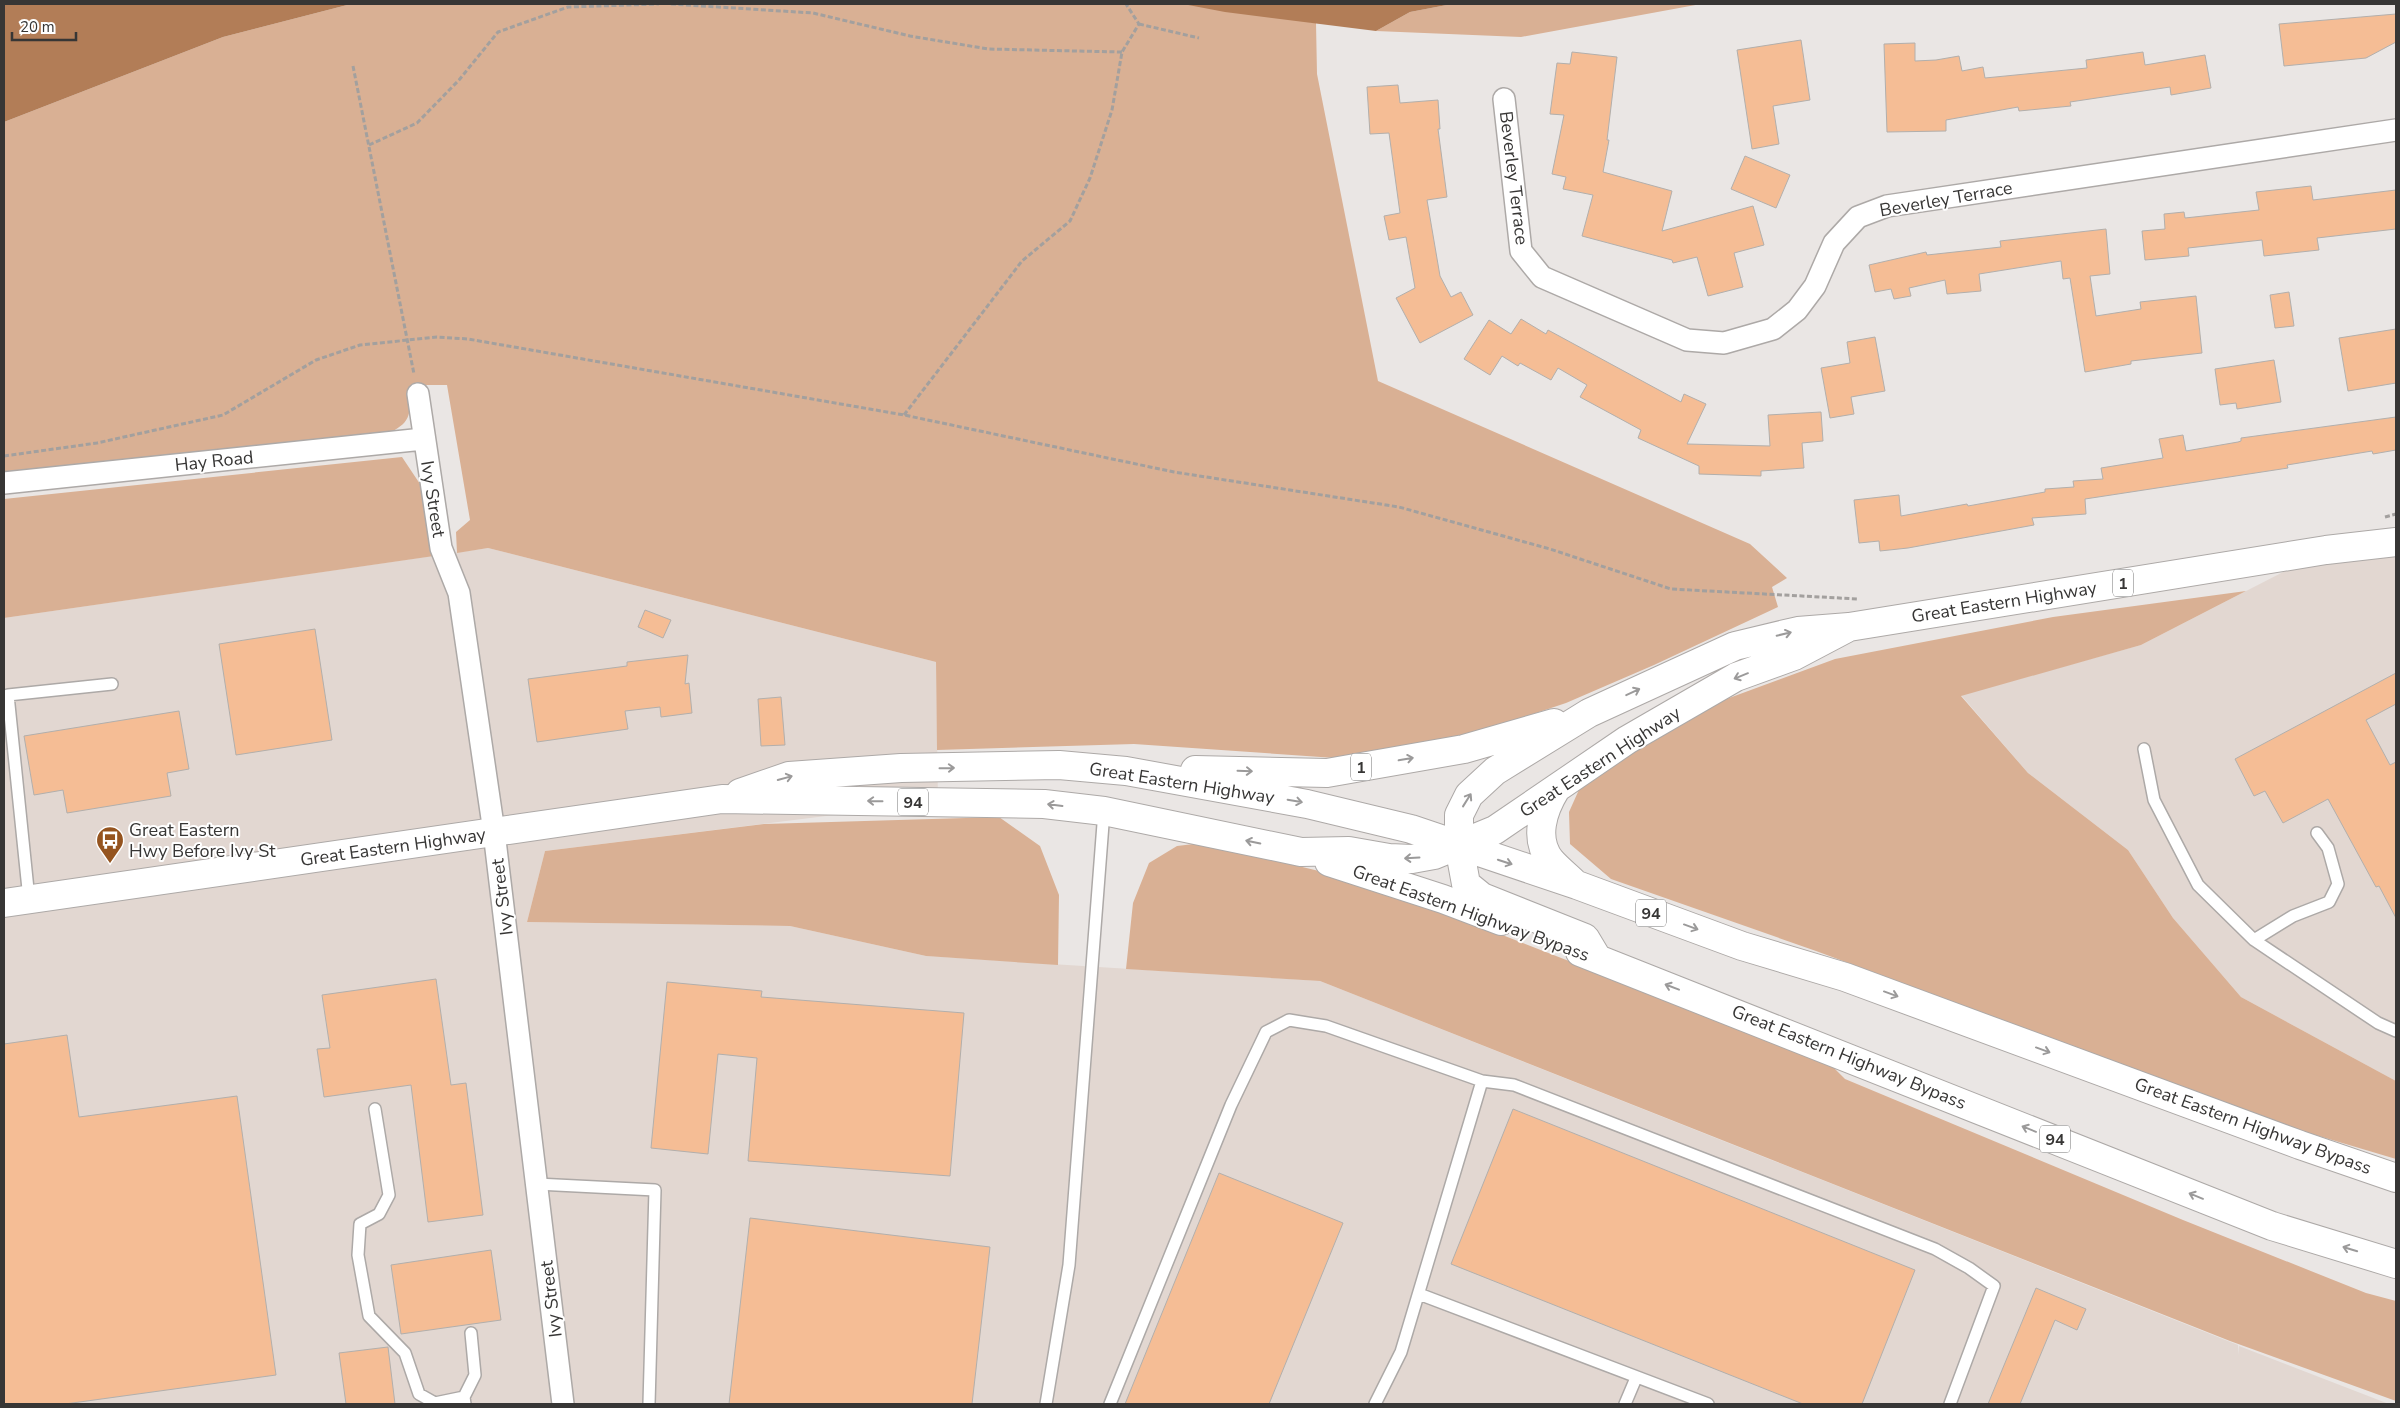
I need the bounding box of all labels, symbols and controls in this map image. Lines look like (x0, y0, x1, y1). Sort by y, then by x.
scale bar (12, 10, 76, 42)
text: 20 m (20, 17, 55, 37)
street label: Beverley Terrace (1494, 110, 1534, 246)
street label: Beverley Terrace (1878, 176, 2014, 222)
street label: Hay Road (174, 445, 254, 477)
street label: Ivy Street (415, 459, 451, 540)
road number: 1 (2113, 570, 2133, 596)
street label: Great Eastern Highway (1910, 575, 2099, 628)
one-way arrow (1775, 629, 1791, 638)
one-way arrow (1734, 671, 1749, 681)
one-way arrow (1625, 687, 1640, 697)
street label: Great Eastern Highway (1515, 701, 1686, 823)
road number: 1 (1351, 754, 1371, 780)
one-way arrow (1398, 754, 1414, 764)
street label: Great Eastern Highway (1088, 757, 1277, 810)
one-way arrow (939, 763, 955, 772)
one-way arrow (1236, 766, 1253, 776)
one-way arrow (777, 773, 793, 782)
road number: 94 (898, 789, 928, 816)
one-way arrow (1462, 793, 1473, 807)
one-way arrow (868, 797, 884, 806)
one-way arrow (1287, 797, 1303, 807)
one-way arrow (1048, 800, 1064, 810)
place label: Great Eastern Hwy Before Ivy St (129, 818, 276, 863)
street label: Great Eastern Highway (299, 822, 488, 872)
bus stop icon: Great Eastern Hwy Before Ivy St (95, 825, 125, 864)
one-way arrow (1246, 837, 1262, 847)
one-way arrow (1404, 853, 1420, 863)
street label: Ivy Street (485, 857, 519, 937)
one-way arrow (1497, 857, 1513, 867)
street label: Great Eastern Highway Bypass (1349, 859, 1593, 967)
road number: 94 (1636, 900, 1666, 926)
one-way arrow (1683, 923, 1698, 932)
one-way arrow (1665, 982, 1680, 991)
one-way arrow (1882, 990, 1898, 999)
street label: Great Eastern Highway Bypass (1728, 999, 1970, 1115)
one-way arrow (2035, 1046, 2050, 1055)
street label: Great Eastern Highway Bypass (2131, 1072, 2375, 1180)
one-way arrow (2022, 1124, 2037, 1133)
road number: 94 (2040, 1126, 2070, 1152)
one-way arrow (2189, 1190, 2204, 1199)
one-way arrow (2342, 1244, 2358, 1254)
street label: Ivy Street (534, 1259, 568, 1339)

